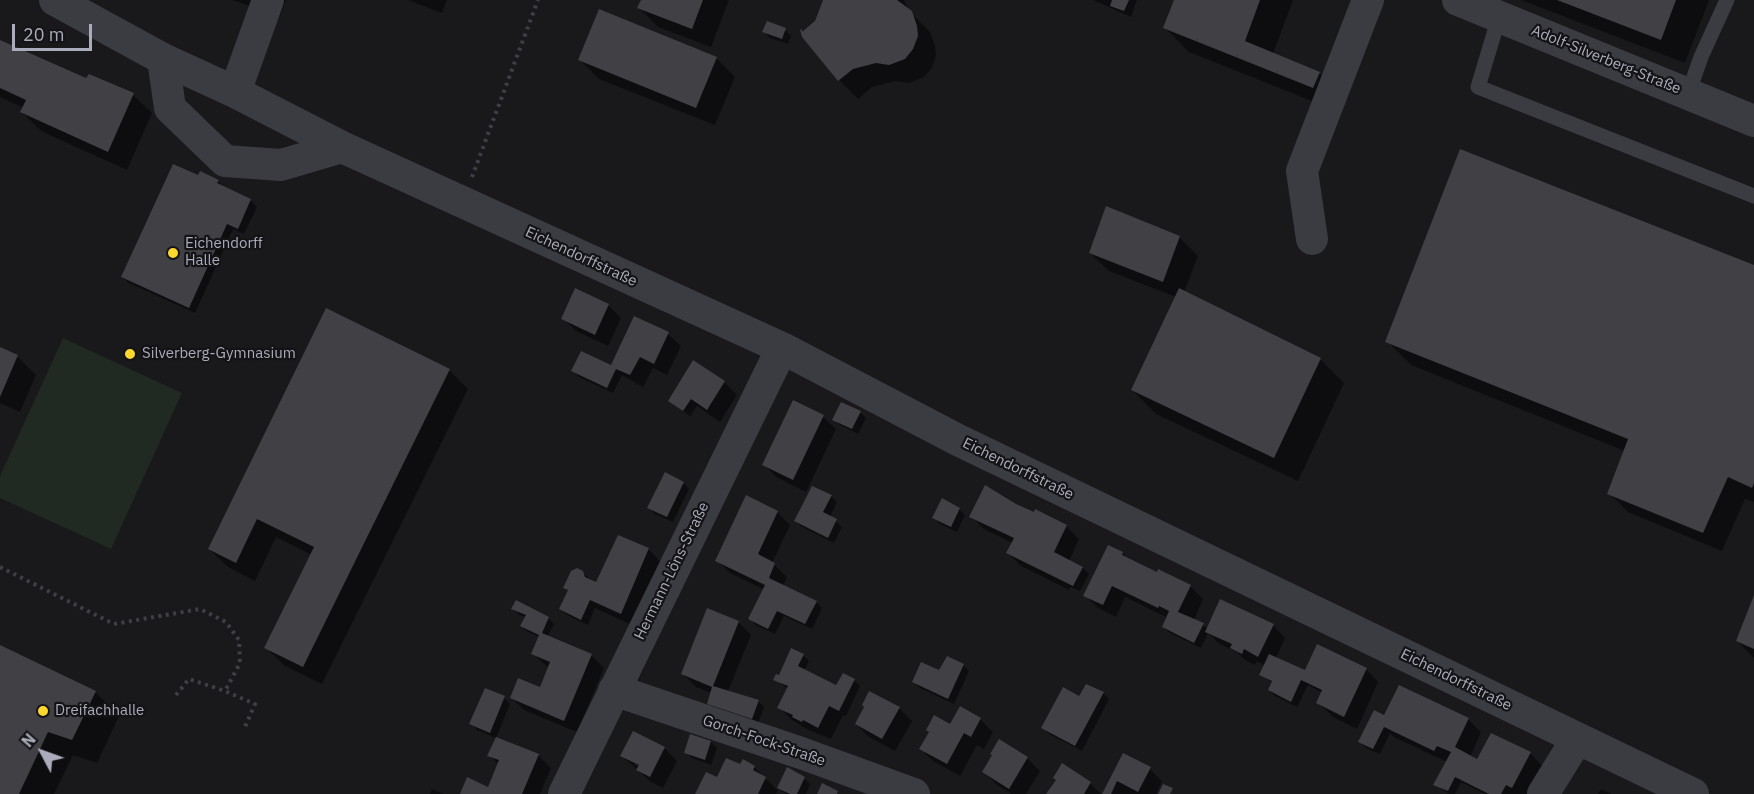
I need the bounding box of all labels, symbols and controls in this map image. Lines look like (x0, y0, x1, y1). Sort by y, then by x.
scale bar (15, 12, 94, 50)
street label: Adolf-Silverberg-Straße (1529, 22, 1683, 98)
text: 20 m (23, 23, 65, 46)
street label: Eichendorffstraße (522, 223, 640, 291)
place label: Eichendorff Halle (185, 235, 263, 270)
marker: Eichendorff Halle (166, 246, 180, 260)
place label: Silverberg-Gymnasium (142, 345, 296, 363)
marker: Silverberg-Gymnasium (123, 347, 137, 361)
street label: Eichendorffstraße (959, 434, 1077, 504)
street label: Hermann-Löns-Straße (631, 499, 713, 643)
street label: Eichendorffstraße (1397, 645, 1515, 715)
place label: Dreifachhalle (55, 702, 144, 720)
marker: Dreifachhalle (36, 704, 50, 718)
street label: Gorch-Fock-Straße (700, 712, 828, 770)
north arrow (12, 722, 72, 782)
text: N (17, 729, 40, 751)

